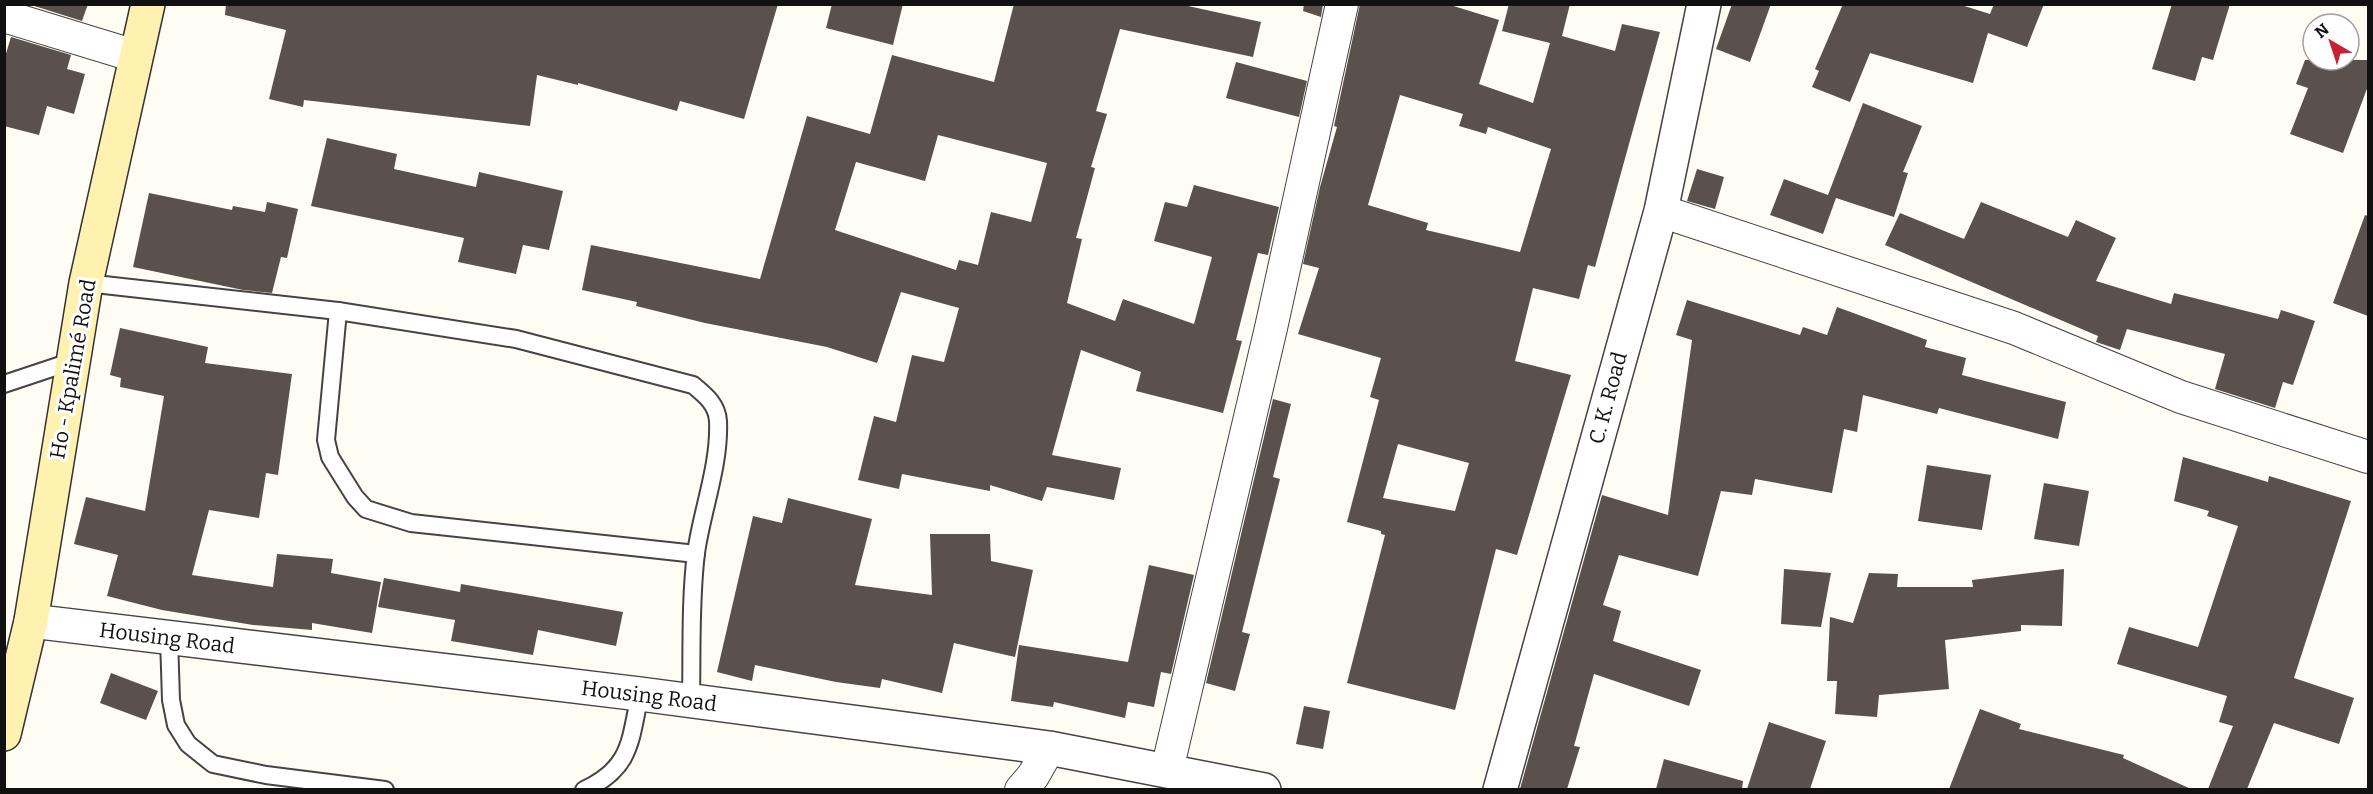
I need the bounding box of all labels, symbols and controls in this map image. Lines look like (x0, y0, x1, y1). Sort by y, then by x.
north arrow (2301, 12, 2361, 72)
text: N (2311, 19, 2333, 42)
street label: Ho - Kpalimé Road (44, 277, 102, 461)
street label: C. K. Road (1583, 349, 1633, 447)
street label: Housing Road (98, 617, 236, 659)
street label: Housing Road (580, 675, 718, 717)

